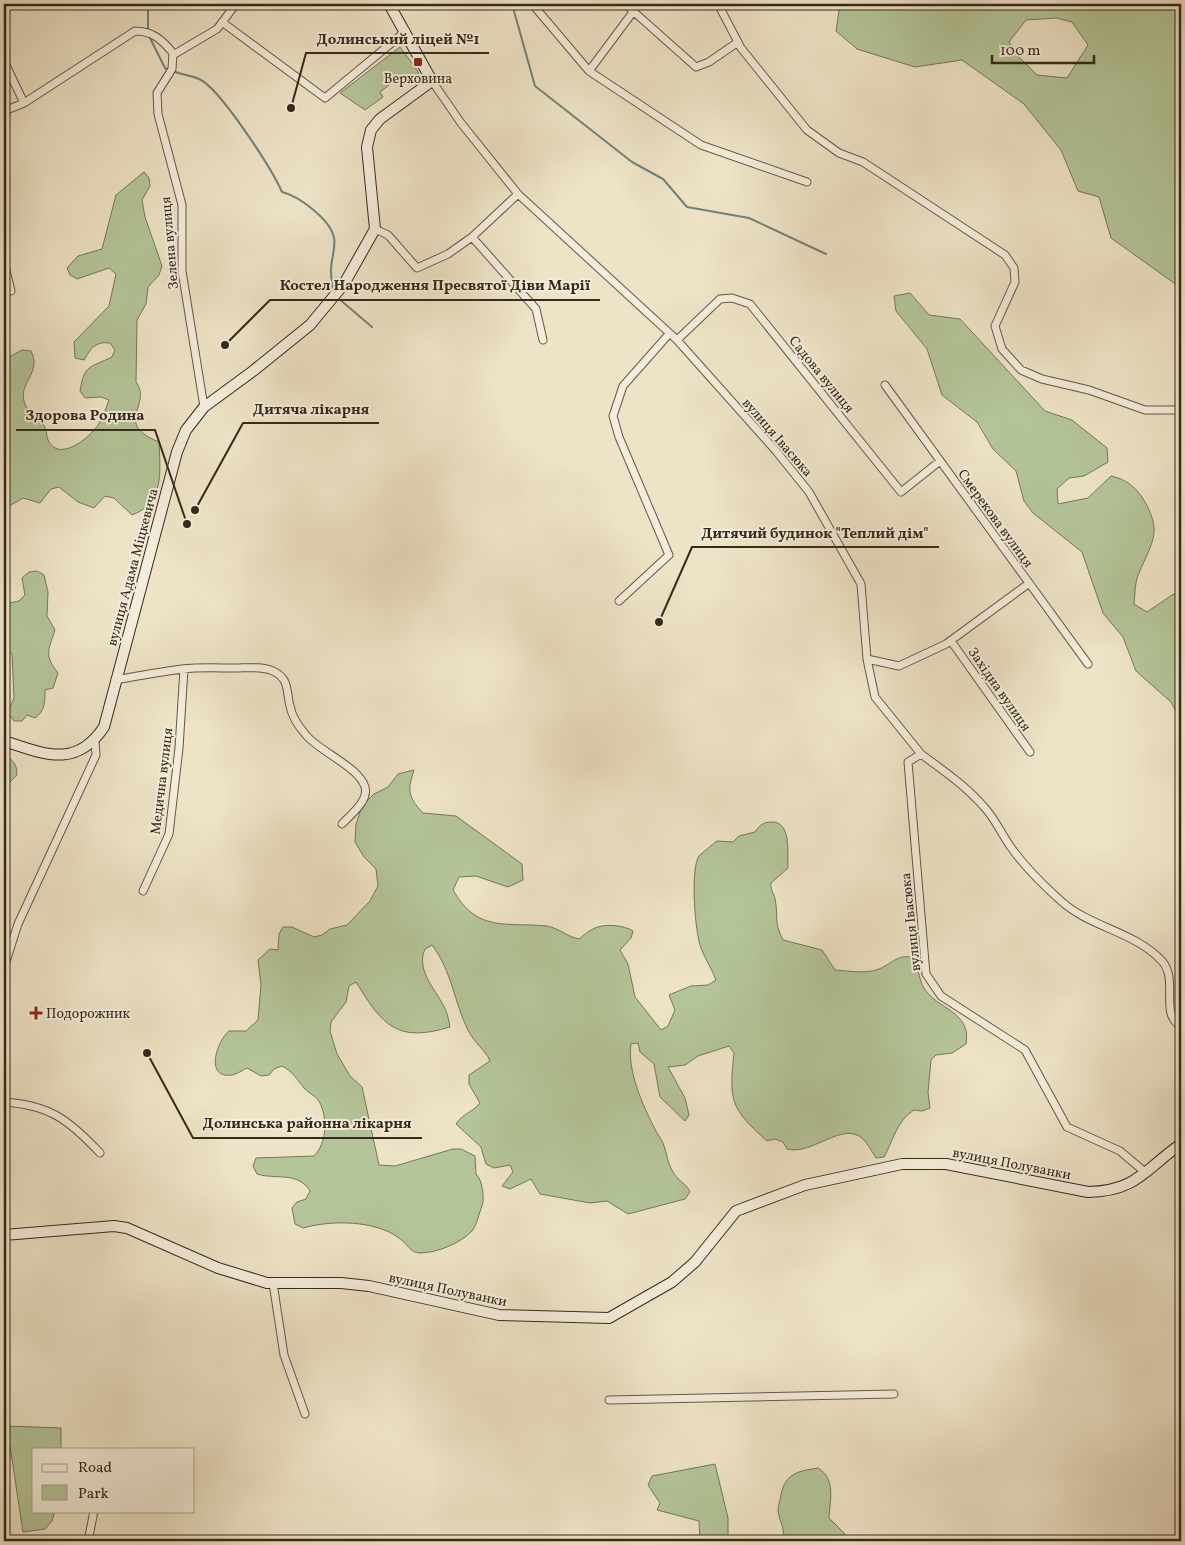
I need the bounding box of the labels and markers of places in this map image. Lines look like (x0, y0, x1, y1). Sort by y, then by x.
callout: Долинський ліцей №1 (306, 23, 489, 53)
marker: Верховина (412, 56, 424, 68)
place label: Верховина (384, 70, 452, 89)
callout: Костел Народження Пресвятої Діви Марії (270, 270, 600, 300)
callout: Дитяча лікарня (243, 393, 379, 423)
callout: Здорова Родина (16, 400, 155, 430)
callout: Дитячий будинок "Теплий дім" (692, 517, 939, 547)
place label: Подорожник (46, 1005, 131, 1024)
marker: Подорожник (30, 1007, 42, 1019)
callout: Долинська районна лікарня (193, 1108, 422, 1138)

